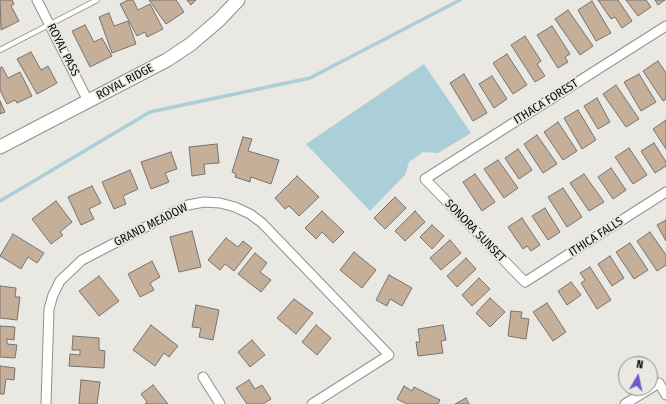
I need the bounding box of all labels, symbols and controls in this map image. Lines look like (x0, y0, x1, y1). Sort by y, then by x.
street label: ROYAL PASS (44, 21, 82, 79)
street label: ROYAL RIDGE (94, 61, 156, 103)
street label: ITHACA FOREST (511, 76, 581, 128)
street label: SONORA SUNSET (442, 197, 508, 265)
street label: GRAND MEADOW (112, 200, 190, 250)
street label: ITHICA FALLS (566, 214, 626, 260)
north arrow (618, 356, 658, 396)
text: N (636, 358, 644, 372)

